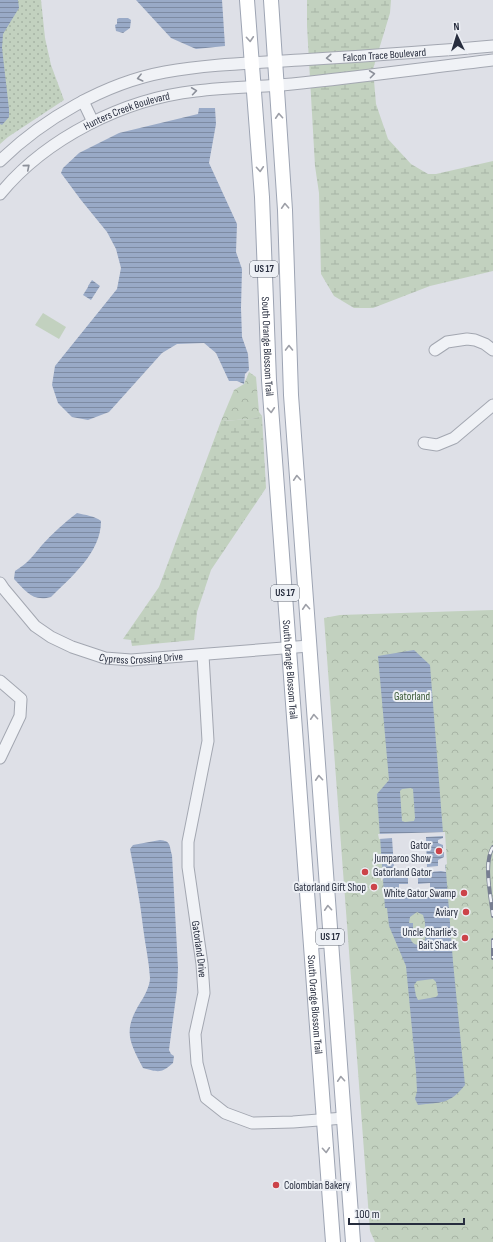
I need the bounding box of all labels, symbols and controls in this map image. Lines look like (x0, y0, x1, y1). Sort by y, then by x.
north arrow (437, 16, 477, 56)
text: N (453, 20, 460, 33)
one-way arrow (246, 36, 255, 42)
street label: Falcon Trace Boulevard (342, 45, 427, 64)
one-way arrow (325, 54, 332, 63)
one-way arrow (369, 70, 375, 79)
one-way arrow (137, 73, 144, 82)
one-way arrow (191, 87, 198, 96)
street label: Hunters Creek Boulevard (81, 89, 171, 132)
one-way arrow (275, 113, 284, 119)
one-way arrow (23, 164, 30, 171)
one-way arrow (256, 166, 265, 172)
one-way arrow (281, 203, 289, 209)
road number: US 17 (250, 261, 278, 277)
street label: South Orange Blossom Trail (259, 296, 277, 396)
one-way arrow (285, 345, 293, 351)
one-way arrow (267, 407, 276, 413)
one-way arrow (292, 475, 301, 481)
road number: US 17 (271, 585, 299, 601)
one-way arrow (302, 604, 311, 610)
street label: South Orange Blossom Trail (280, 619, 301, 720)
street label: Cypress Crossing Drive (97, 649, 183, 667)
park label: Gatorland (394, 690, 431, 703)
one-way arrow (310, 714, 319, 720)
one-way arrow (314, 775, 323, 781)
place label: Gator Jumparoo Show (373, 839, 431, 865)
marker: Gator Jumparoo Show (434, 846, 444, 856)
place label: Gatorland Gator (373, 866, 432, 879)
marker: Gatorland Gator (360, 867, 370, 877)
place label: Gatorland Gift Shop (294, 881, 366, 894)
marker: Gatorland Gift Shop (369, 882, 379, 892)
place label: White Gator Swamp (384, 887, 456, 900)
marker: White Gator Swamp (459, 888, 469, 898)
one-way arrow (324, 905, 333, 911)
place label: Aviary (434, 906, 459, 919)
marker: Aviary (461, 907, 471, 917)
street label: Gatorland Drive (189, 920, 209, 978)
place label: Uncle Charlie's Bait Shack (402, 926, 458, 952)
road number: US 17 (316, 929, 344, 945)
marker: Uncle Charlie's Bait Shack (460, 933, 470, 943)
street label: South Orange Blossom Trail (305, 955, 326, 1055)
one-way arrow (336, 1076, 345, 1082)
one-way arrow (322, 1147, 331, 1153)
place label: Colombian Bakery (284, 1179, 351, 1192)
marker: Colombian Bakery (271, 1180, 281, 1190)
scale bar (349, 1200, 464, 1226)
text: 100 m (355, 1207, 380, 1222)

